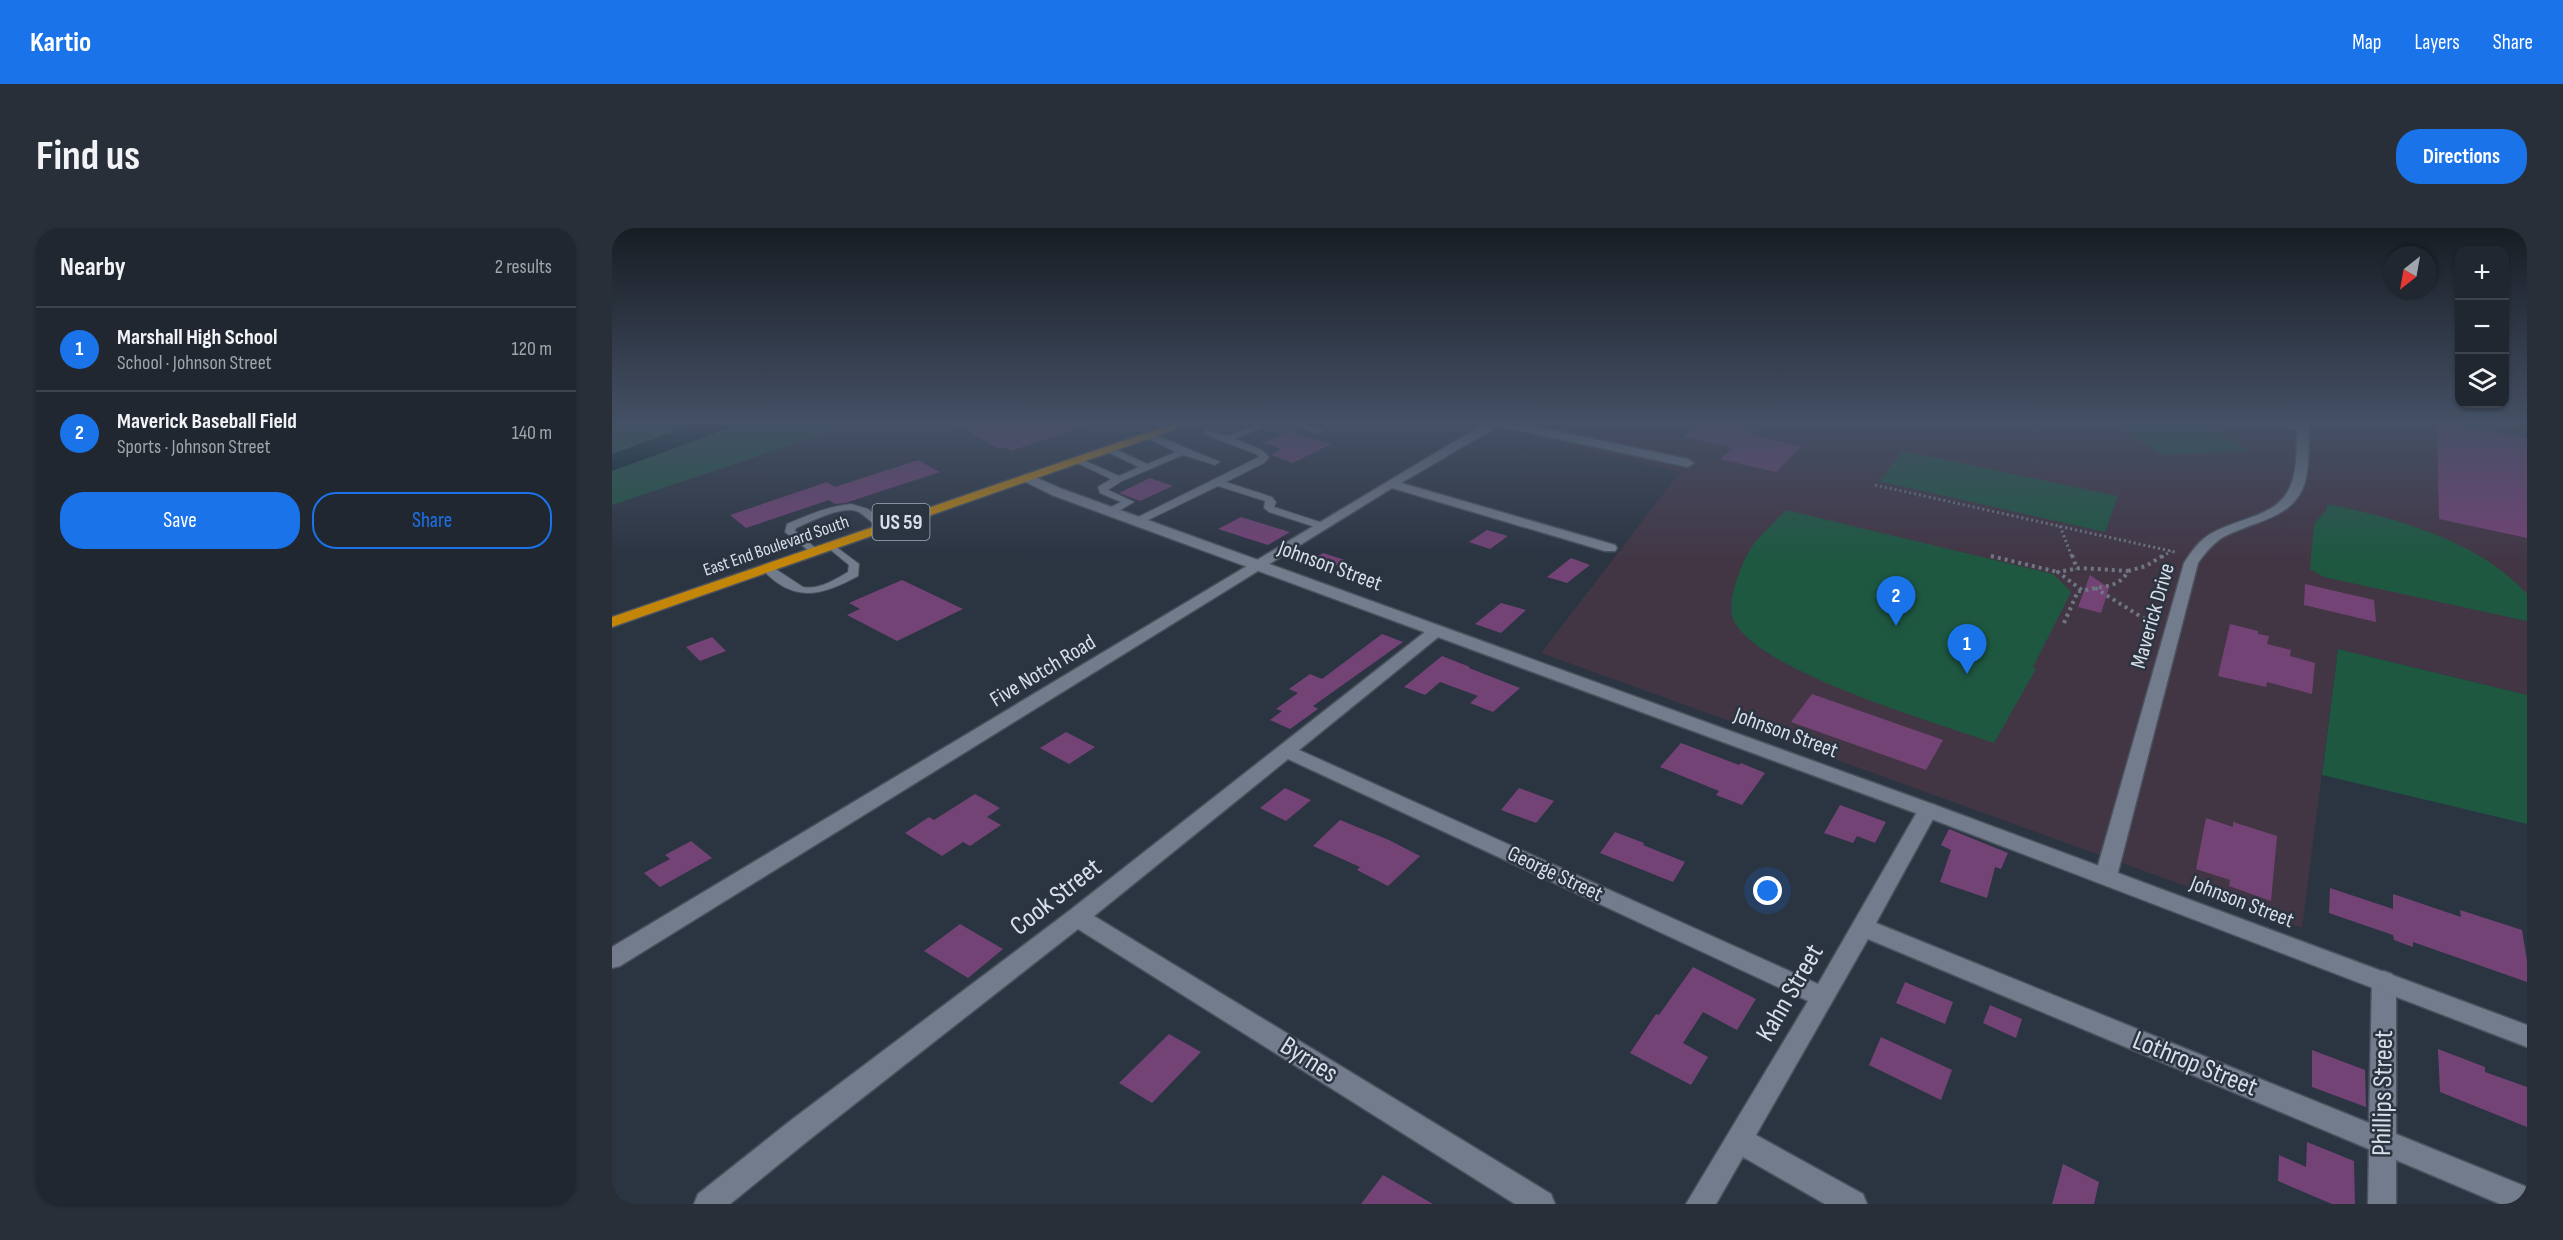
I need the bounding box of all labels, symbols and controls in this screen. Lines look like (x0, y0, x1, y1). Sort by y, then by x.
text: Kartio (30, 26, 91, 59)
text: Map (2352, 30, 2381, 55)
text: Layers (2414, 30, 2460, 55)
text: Share (2493, 30, 2533, 55)
button: Directions (2396, 129, 2527, 184)
text: Find us (36, 131, 140, 182)
north arrow (2383, 246, 2437, 300)
map controls (2455, 246, 2509, 408)
button: + (2455, 246, 2509, 300)
text: Nearby (60, 252, 126, 283)
text: 2 results (495, 255, 552, 279)
button: − (2455, 300, 2509, 354)
text: Marshall High School (117, 324, 277, 351)
text: 1 (76, 337, 83, 361)
text: 120 m (512, 337, 552, 361)
text: School · Johnson Street (117, 351, 272, 375)
button: layers (2455, 354, 2509, 408)
text: Maverick Baseball Field (117, 408, 297, 435)
text: 2 (75, 421, 84, 445)
text: 140 m (512, 421, 552, 445)
text: Sports · Johnson Street (117, 435, 271, 459)
button: Save (60, 492, 300, 549)
button: Share (312, 492, 552, 549)
road number: US 59 (872, 504, 930, 540)
street label: East End Boulevard South (700, 511, 852, 581)
street label: Johnson Street (1273, 534, 1386, 597)
street label: Maverick Drive (2125, 560, 2181, 672)
pin: 2 (1876, 576, 1916, 626)
pin: 1 (1948, 624, 1986, 674)
street label: Five Notch Road (985, 629, 1101, 713)
street label: Johnson Street (1729, 701, 1842, 764)
street label: George Street (1503, 840, 1607, 908)
street label: Cook Street (1004, 852, 1108, 942)
street label: Johnson Street (2185, 870, 2298, 934)
your location (1753, 876, 1782, 905)
street label: Kahn Street (1749, 939, 1831, 1047)
street label: Lothrop Street (2128, 1025, 2262, 1103)
street label: Byrnes (1274, 1030, 1344, 1090)
street label: Phillips Street (2366, 1030, 2400, 1156)

